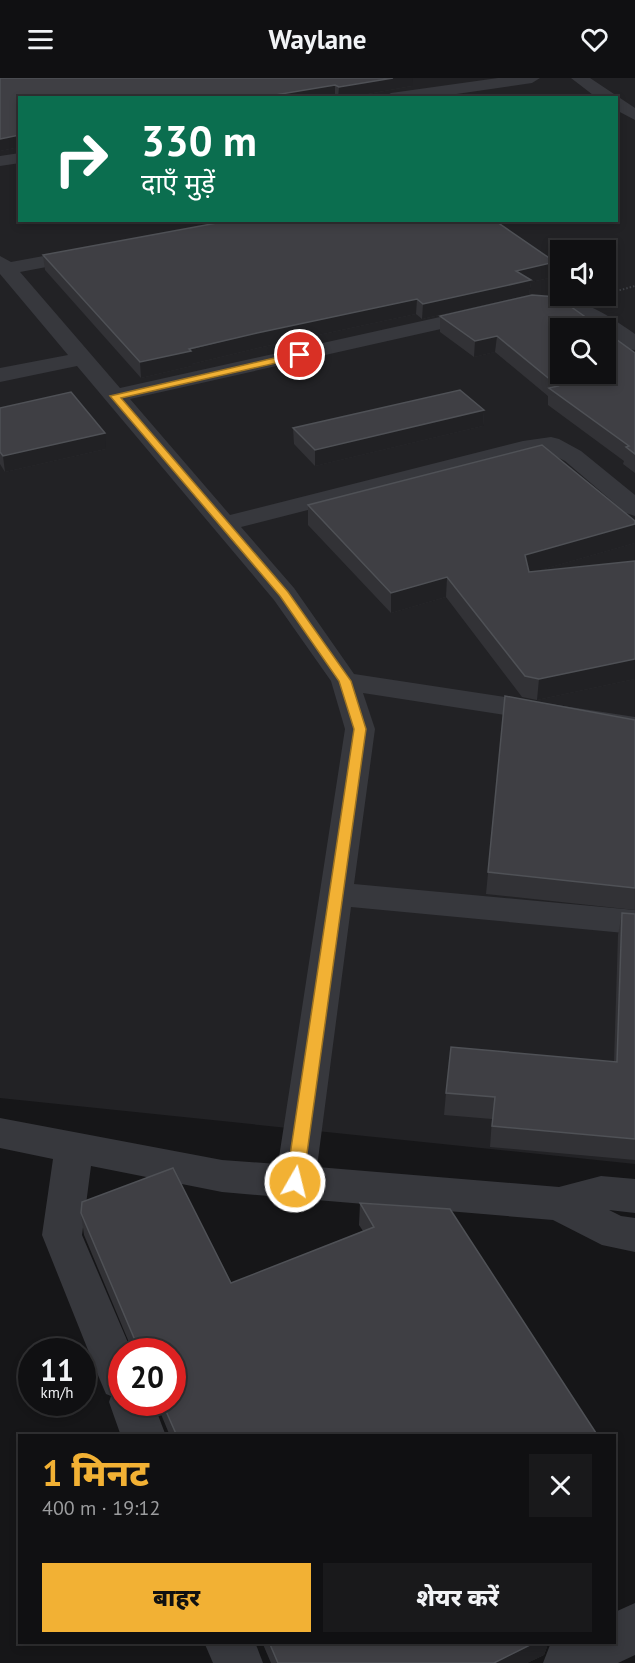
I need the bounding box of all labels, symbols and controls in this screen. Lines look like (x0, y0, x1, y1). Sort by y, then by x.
text: Waylane (268, 22, 367, 56)
icon: menu (24, 23, 57, 56)
icon: heart (578, 23, 611, 56)
text: 330 m (141, 113, 257, 168)
icon: right (42, 120, 120, 198)
text: दाएँ मुड़ें (141, 166, 215, 200)
map controls (550, 240, 616, 384)
button: sound (550, 240, 616, 306)
button: search (550, 318, 616, 384)
pin (274, 329, 325, 380)
icon: arrive (283, 338, 316, 371)
position arrow (263, 1150, 327, 1214)
speed limit sign: 20 (108, 1338, 186, 1416)
text: 11 (40, 1350, 74, 1389)
text: km/h (41, 1383, 73, 1402)
text: 1 मिनट (42, 1449, 149, 1496)
button: close (529, 1454, 592, 1517)
text: 400 m · 19:12 (42, 1495, 160, 1521)
button: बाहर (42, 1563, 311, 1632)
button: शेयर करें (323, 1563, 592, 1632)

